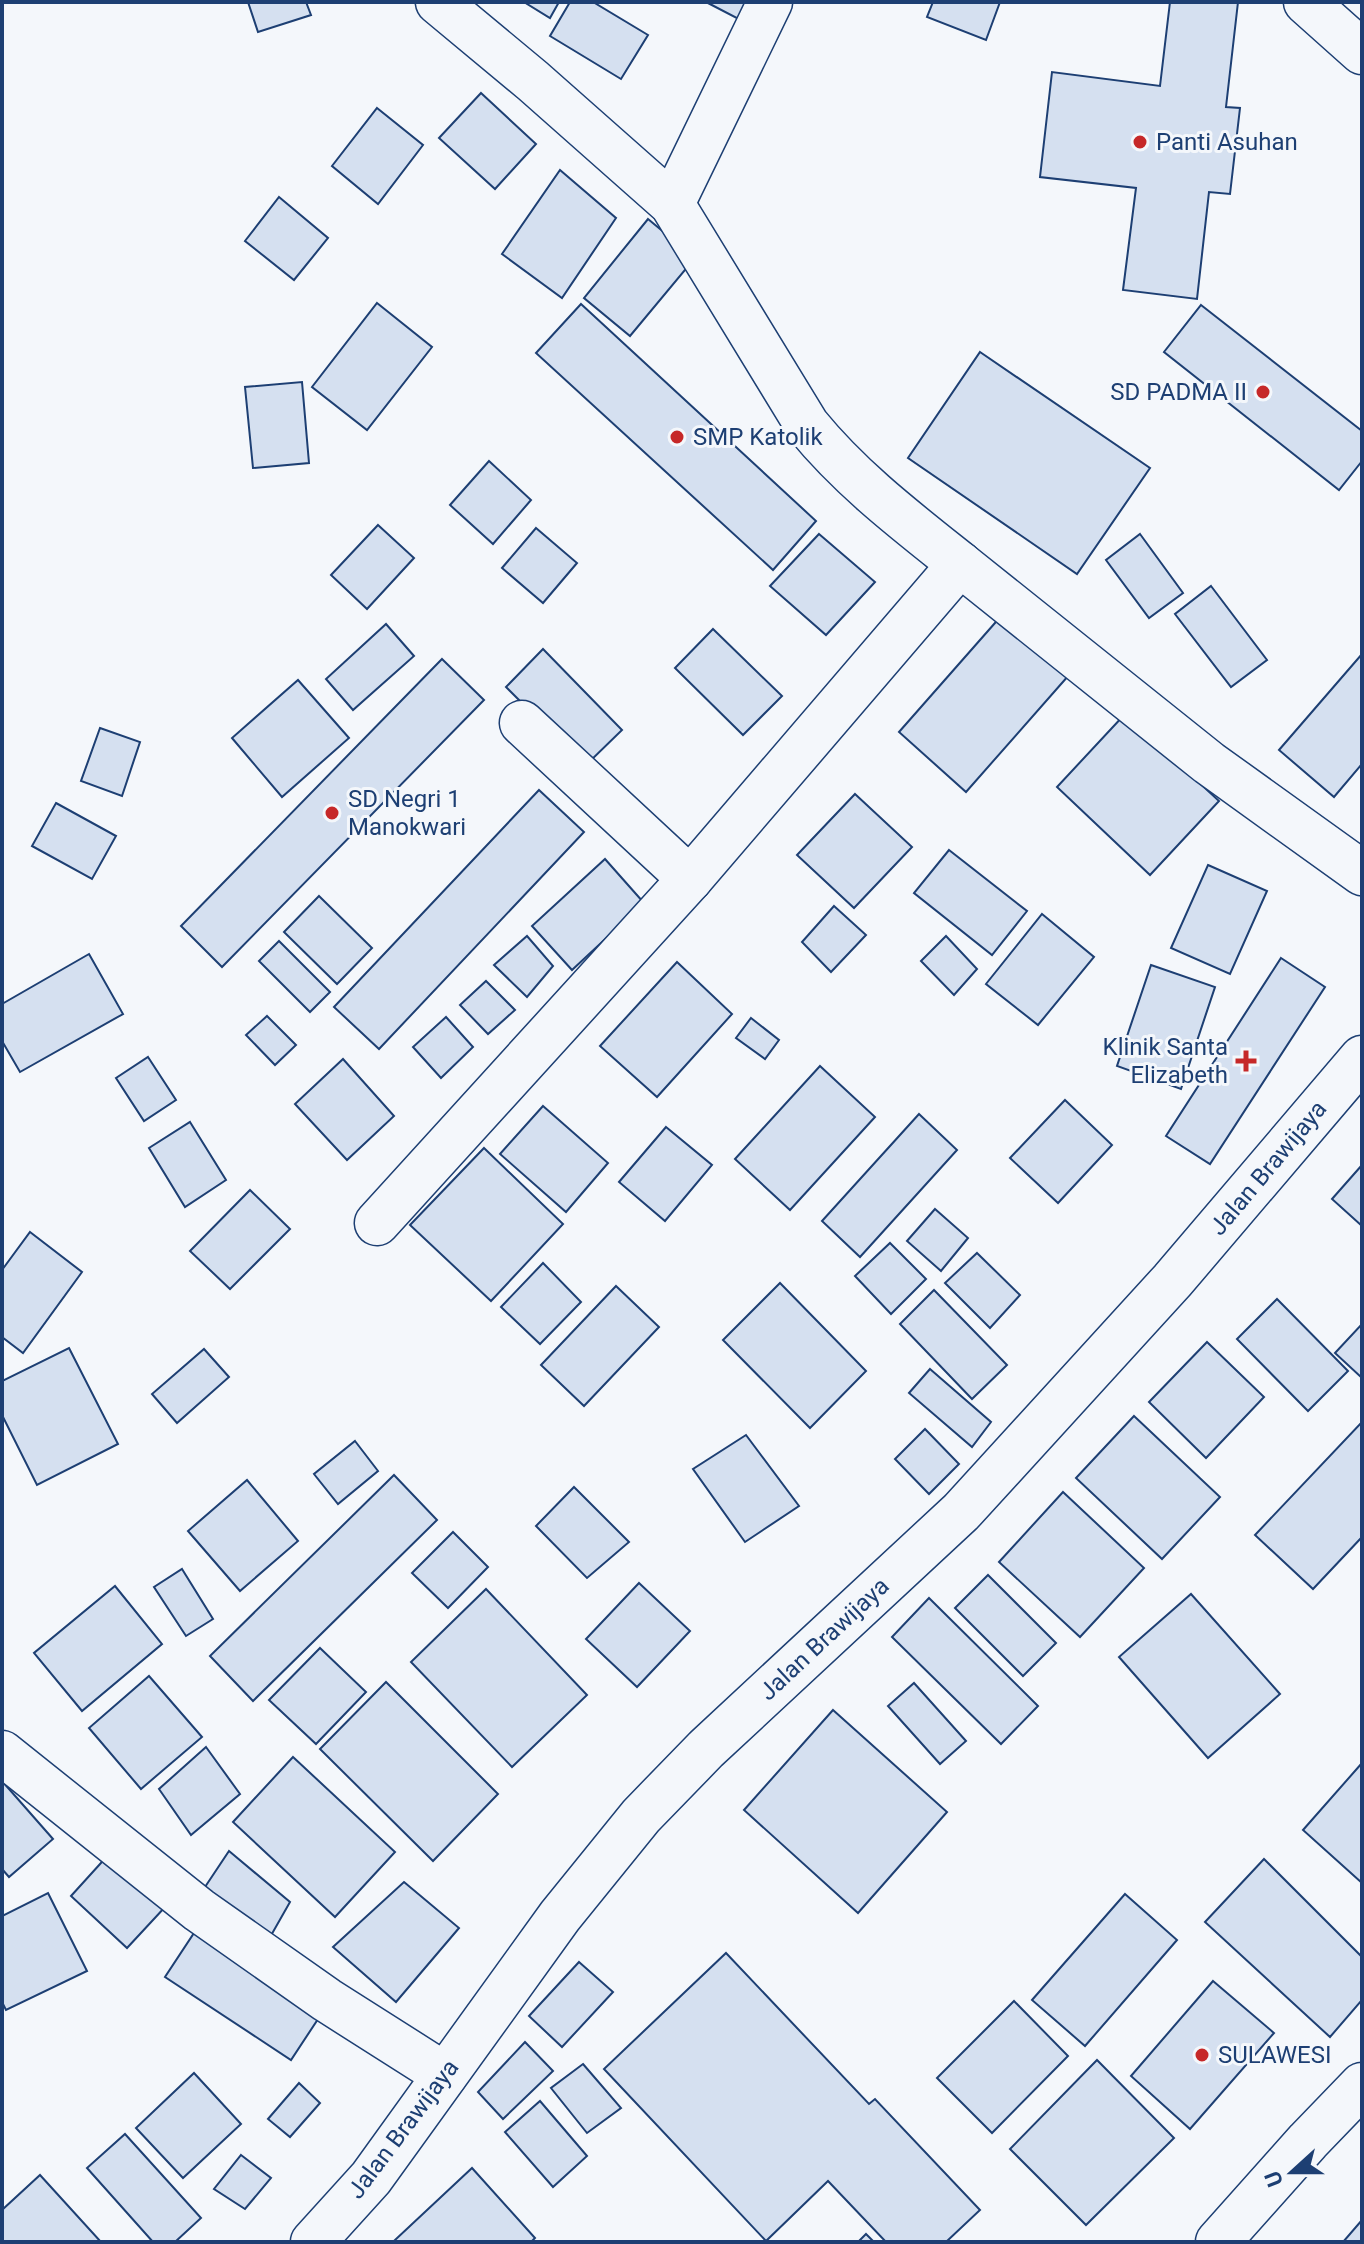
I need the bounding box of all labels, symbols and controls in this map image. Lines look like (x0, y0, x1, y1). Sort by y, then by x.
place label: Panti Asuhan (1156, 128, 1298, 156)
marker: Panti Asuhan (1131, 133, 1149, 151)
place label: SD PADMA II (1110, 378, 1247, 406)
marker: SD PADMA II (1254, 383, 1272, 401)
place label: SMP Katolik (693, 423, 823, 451)
marker: SMP Katolik (668, 428, 686, 446)
place label: SD Negri 1 Manokwari (348, 785, 466, 841)
marker: SD Negri 1 Manokwari (323, 804, 341, 822)
place label: Klinik Santa Elizabeth (1103, 1033, 1228, 1089)
marker: Klinik Santa Elizabeth (1235, 1050, 1257, 1072)
street label: Jalan Brawijaya (1204, 1095, 1332, 1241)
street label: Jalan Brawijaya (753, 1572, 895, 1706)
place label: SULAWESI (1218, 2041, 1332, 2069)
marker: SULAWESI (1193, 2046, 1211, 2064)
street label: Jalan Brawijaya (342, 2054, 464, 2204)
north arrow (1252, 2132, 1332, 2212)
text: U (1260, 2168, 1288, 2190)

